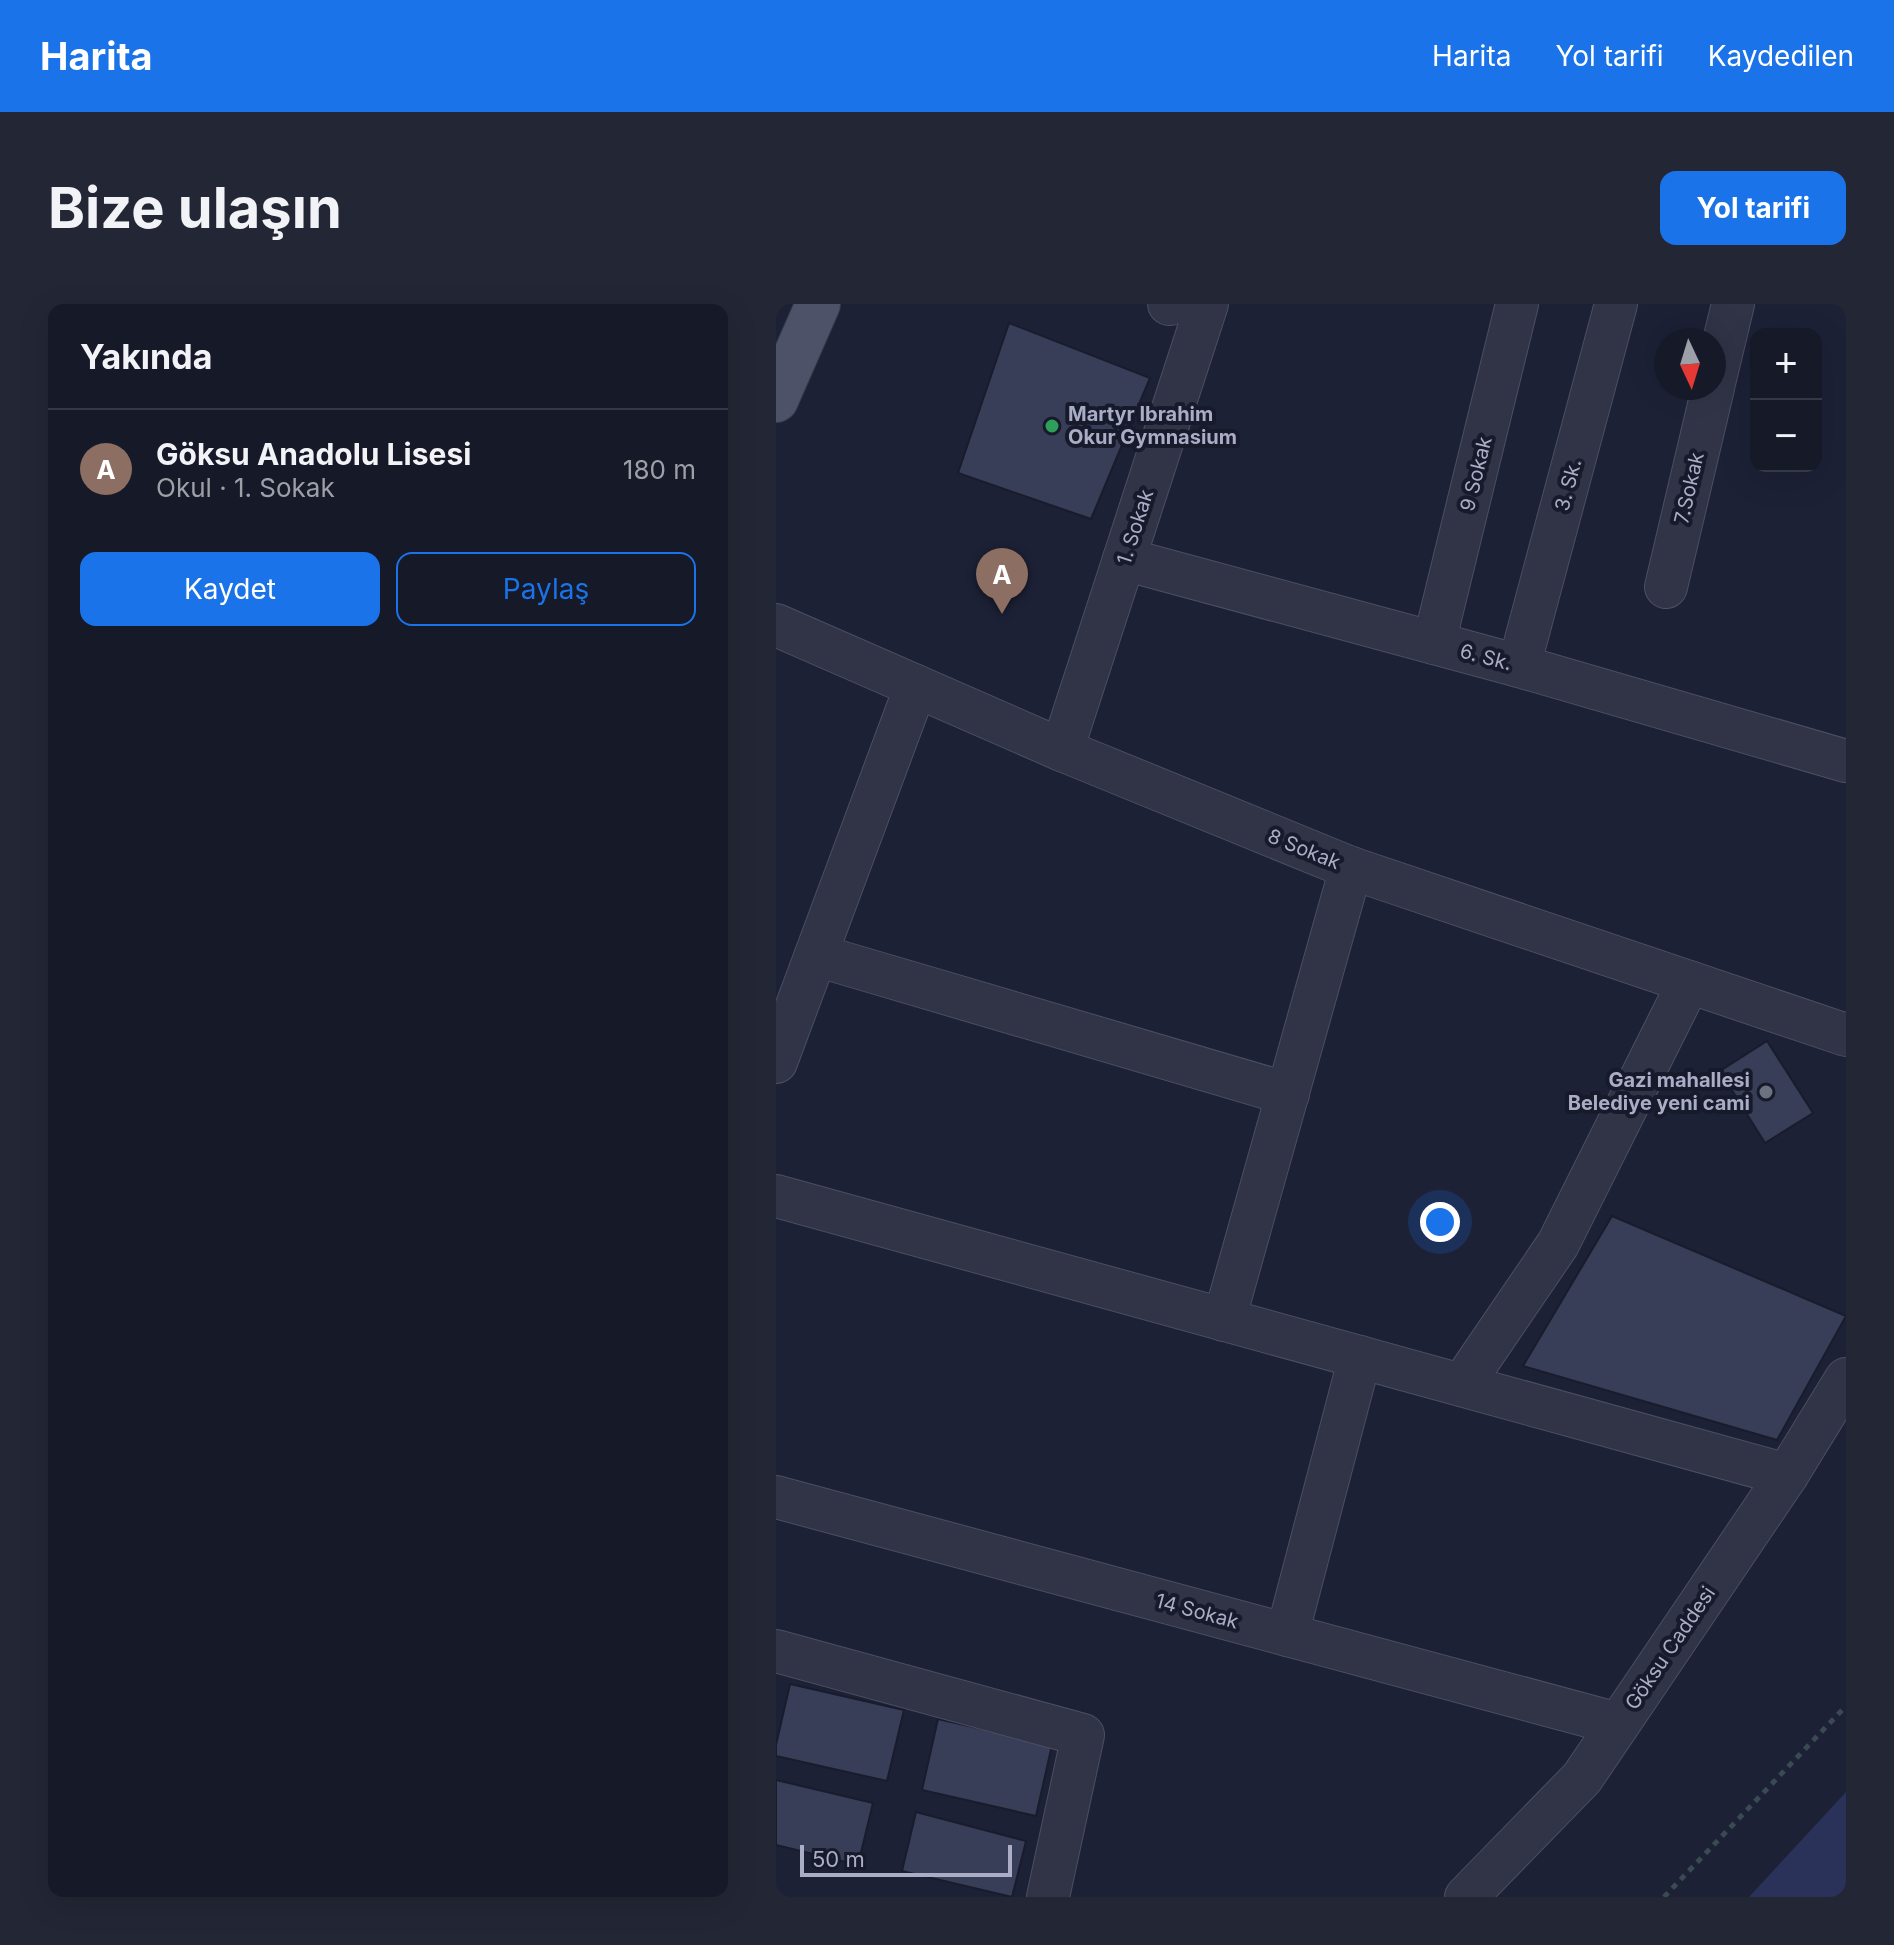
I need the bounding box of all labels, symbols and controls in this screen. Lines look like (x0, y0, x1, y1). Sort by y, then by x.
text: Harita (40, 33, 153, 79)
text: Harita (1432, 39, 1511, 73)
text: Yol tarifi (1555, 39, 1664, 73)
text: Kaydedilen (1708, 39, 1854, 73)
button: Yol tarifi (1660, 171, 1846, 245)
text: Bize ulaşın (48, 174, 342, 242)
north arrow (1654, 328, 1726, 400)
map controls (1750, 328, 1822, 472)
button: + (1750, 328, 1822, 400)
text: Yakında (80, 336, 212, 377)
button: − (1750, 400, 1822, 472)
place label: Martyr Ibrahim Okur Gymnasium (1068, 402, 1237, 449)
marker: Martyr Ibrahim Okur Gymnasium (1043, 417, 1061, 435)
street label: 9 Sokak (1455, 434, 1497, 514)
text: Göksu Anadolu Lisesi (156, 436, 471, 472)
street label: 7.Sokak (1669, 450, 1709, 526)
text: A (96, 454, 116, 485)
text: 180 m (623, 454, 696, 485)
street label: 3. Sk. (1550, 456, 1586, 514)
text: Okul · 1. Sokak (156, 472, 335, 503)
street label: 1. Sokak (1112, 486, 1158, 568)
pin: A (976, 548, 1028, 614)
button: Kaydet (80, 552, 380, 626)
button: Paylaş (396, 552, 696, 626)
street label: 6. Sk. (1457, 639, 1515, 675)
street label: 8 Sokak (1264, 824, 1344, 874)
place label: Gazi mahallesi Belediye yeni cami (1568, 1068, 1750, 1115)
marker: Gazi mahallesi Belediye yeni cami (1757, 1083, 1775, 1101)
your location (1420, 1202, 1460, 1242)
street label: Göksu Caddesi (1620, 1582, 1720, 1714)
street label: 14 Sokak (1153, 1588, 1241, 1634)
scale bar (800, 1841, 1012, 1877)
text: 50 m (812, 1846, 865, 1872)

